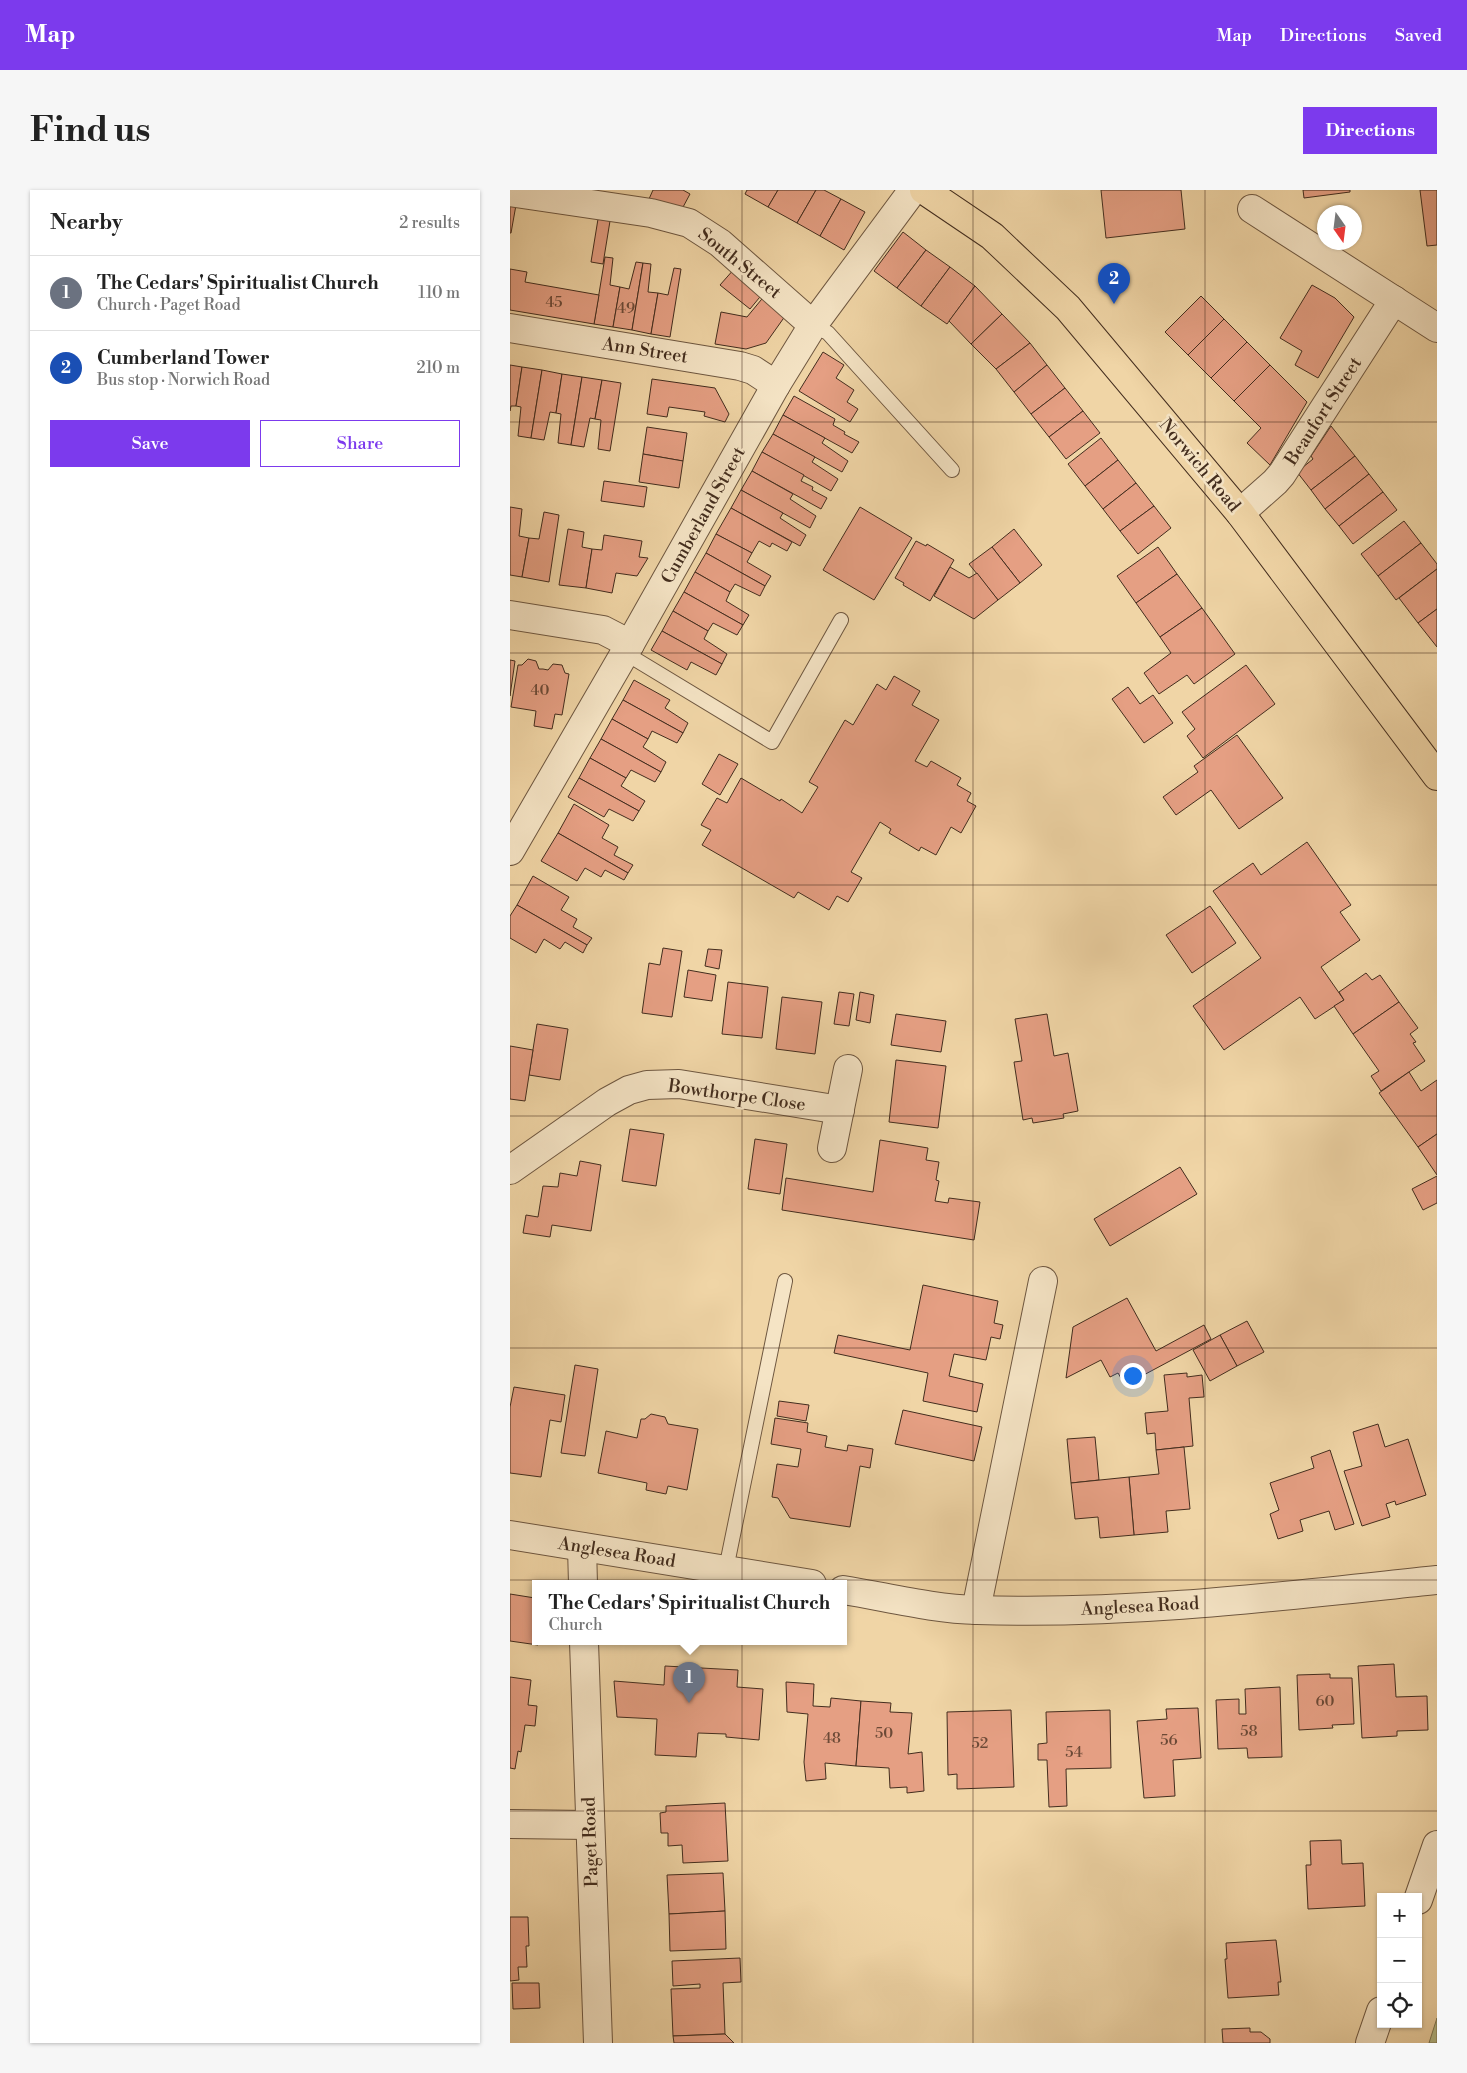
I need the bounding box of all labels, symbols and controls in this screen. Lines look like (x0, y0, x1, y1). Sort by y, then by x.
text: Map (25, 20, 75, 50)
text: Map (1216, 24, 1252, 47)
text: Directions (1280, 24, 1367, 47)
text: Saved (1395, 24, 1442, 47)
button: Directions (1303, 107, 1437, 154)
text: Find us (30, 109, 150, 152)
north arrow (1317, 205, 1362, 250)
text: Nearby (50, 210, 123, 236)
text: 2 results (399, 213, 460, 233)
street label: South Street (693, 223, 787, 304)
pin: 2 (1098, 263, 1130, 304)
text: The Cedars' Spiritualist Church (97, 271, 379, 295)
text: 1 (62, 283, 70, 303)
text: 110 m (418, 283, 460, 303)
house number: 45 (545, 293, 563, 312)
text: Church · Paget Road (97, 295, 241, 315)
house number: 49 (617, 299, 635, 318)
street label: Ann Street (599, 332, 690, 369)
text: Cumberland Tower (97, 346, 270, 370)
street label: Beaufort Street (1279, 352, 1367, 471)
text: 2 (61, 358, 71, 378)
text: 210 m (416, 358, 460, 378)
text: Bus stop · Norwich Road (97, 370, 270, 390)
street label: Norwich Road (1154, 414, 1246, 517)
button: Save (50, 420, 250, 467)
button: Share (260, 420, 460, 467)
street label: Cumberland Street (656, 442, 751, 588)
house number: 40 (531, 681, 549, 700)
street label: Bowthorpe Close (666, 1074, 807, 1117)
your location (1120, 1363, 1146, 1389)
street label: Anglesea Road (556, 1532, 678, 1573)
popup (532, 1580, 847, 1645)
text: The Cedars' Spiritualist Church (549, 1591, 830, 1615)
street label: Anglesea Road (1079, 1592, 1200, 1621)
text: Church (549, 1615, 602, 1635)
pin: 1 (673, 1662, 705, 1703)
house number: 60 (1315, 1692, 1335, 1711)
house number: 58 (1240, 1722, 1258, 1741)
house number: 50 (875, 1724, 893, 1743)
house number: 48 (823, 1729, 841, 1748)
house number: 56 (1160, 1731, 1178, 1750)
house number: 52 (972, 1734, 988, 1753)
house number: 54 (1065, 1743, 1083, 1762)
street label: Paget Road (577, 1796, 604, 1888)
map controls (1377, 1893, 1422, 2028)
button: + (1377, 1893, 1422, 1938)
button: − (1377, 1938, 1422, 1983)
button: locate (1377, 1983, 1422, 2028)

